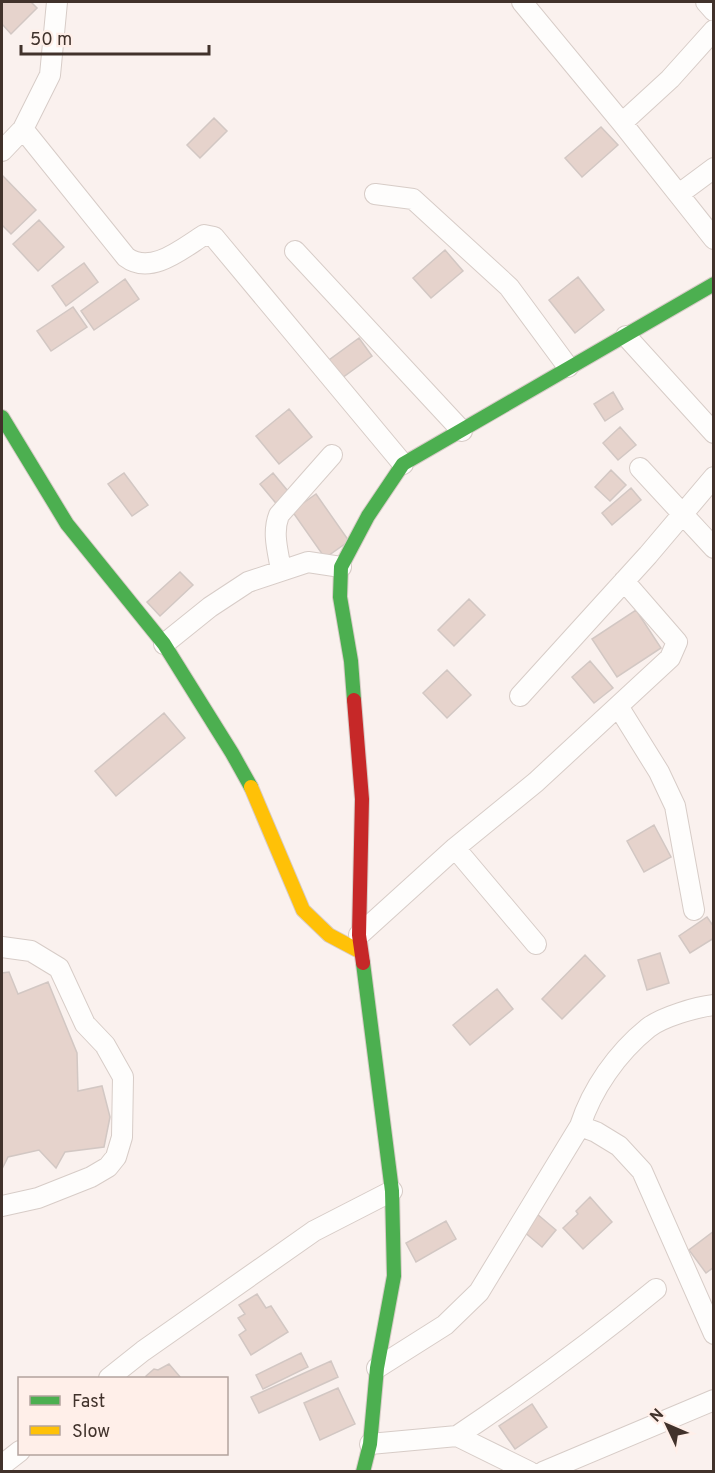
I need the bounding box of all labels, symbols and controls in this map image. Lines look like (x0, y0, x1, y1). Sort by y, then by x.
scale bar (21, 18, 208, 56)
text: 50 m (30, 29, 72, 52)
legend (18, 1377, 228, 1455)
text: Fast (72, 1391, 105, 1414)
north arrow (637, 1395, 697, 1455)
text: N (646, 1405, 669, 1427)
text: Slow (72, 1421, 110, 1444)

